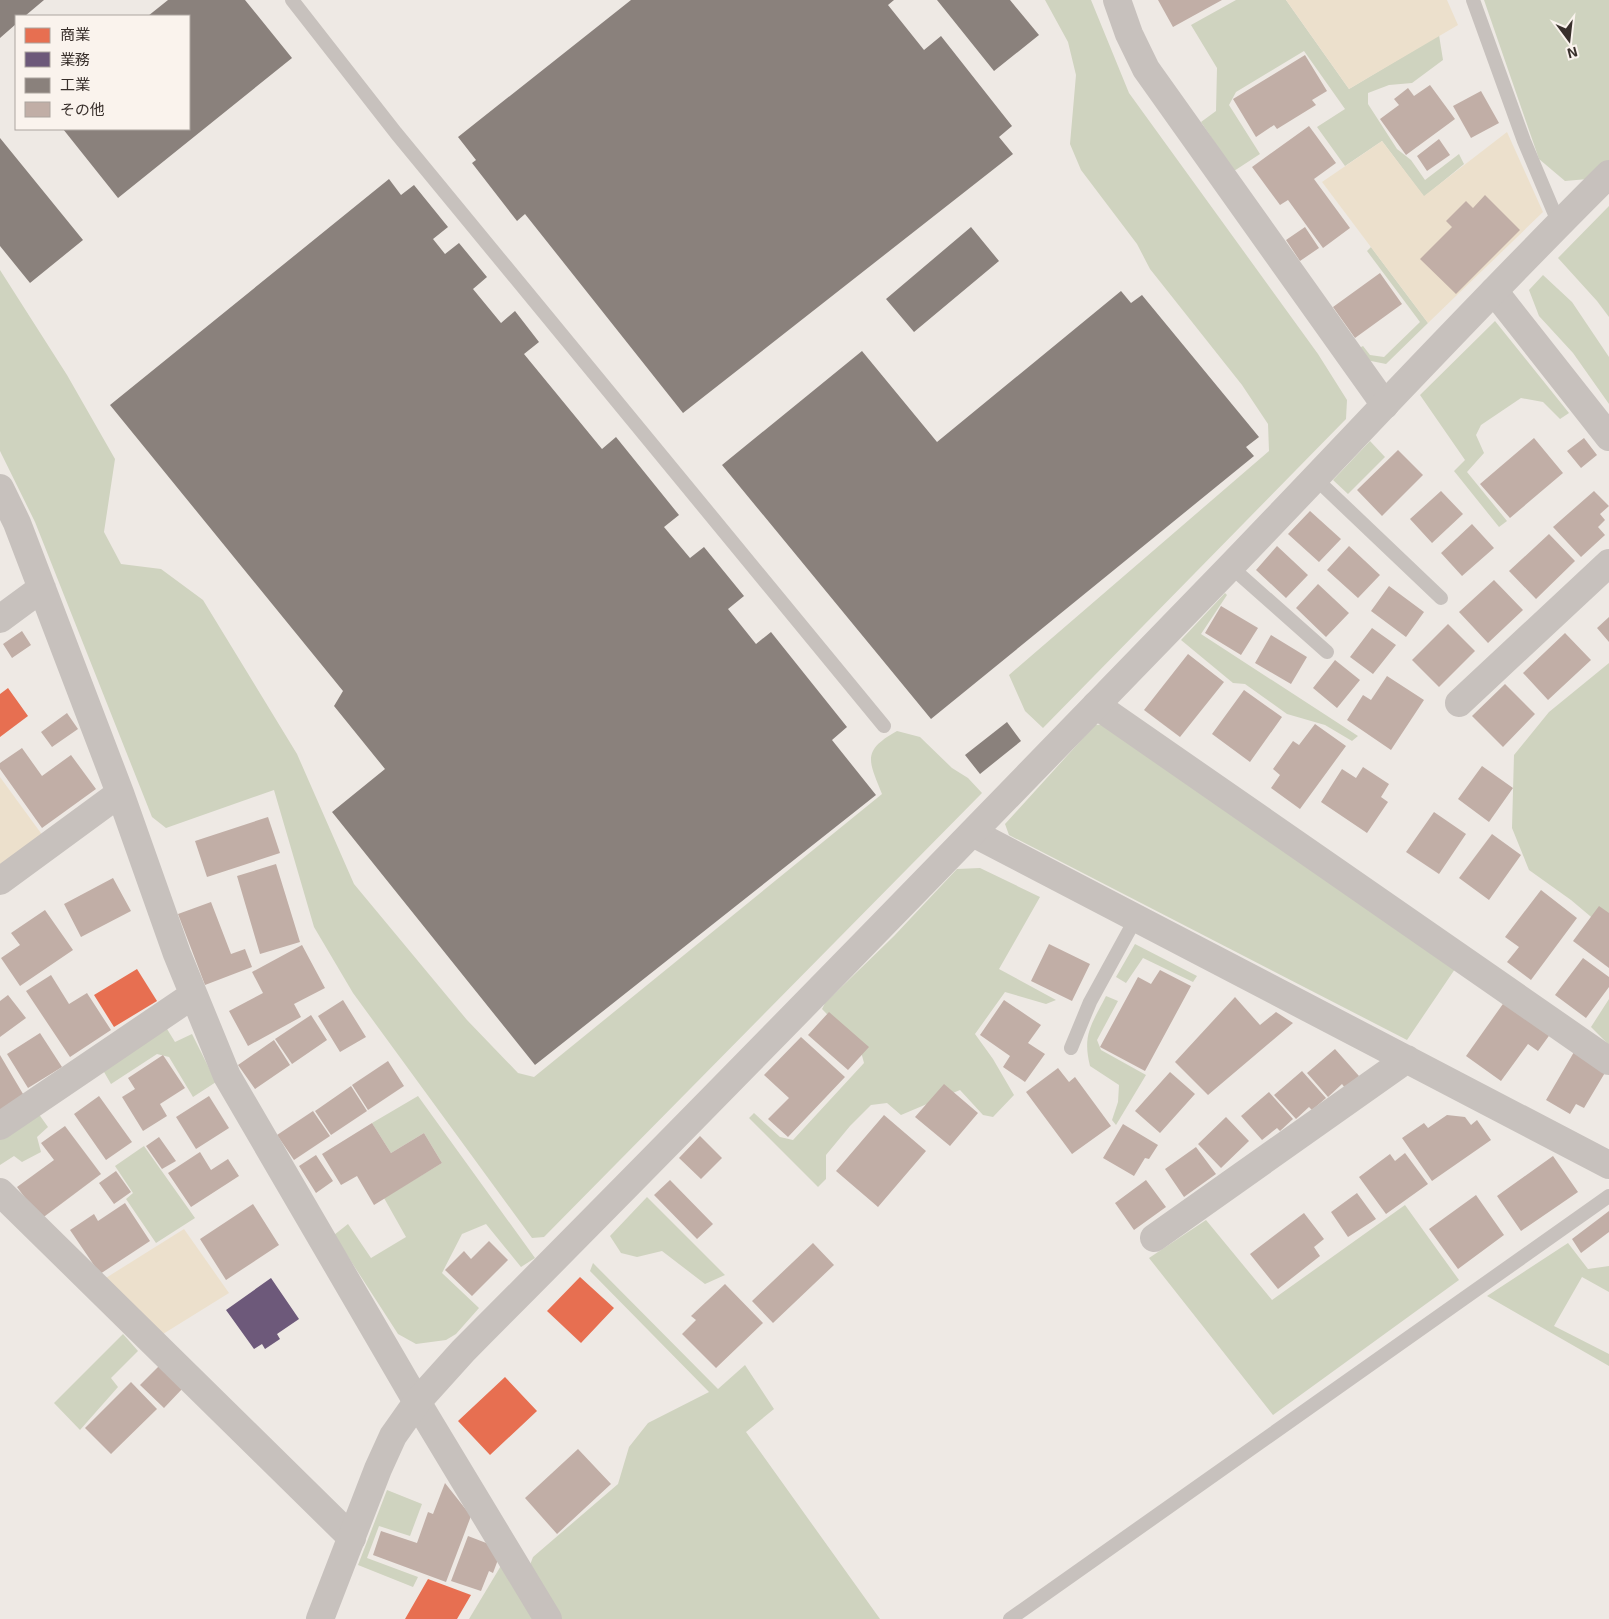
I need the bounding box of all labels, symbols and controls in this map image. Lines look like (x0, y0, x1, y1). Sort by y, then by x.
legend (15, 15, 190, 130)
north arrow (1544, 15, 1594, 65)
text: 商業 (60, 25, 90, 43)
text: N (1565, 44, 1580, 63)
text: 業務 (60, 50, 90, 68)
text: 工業 (60, 75, 90, 93)
text: その他 (60, 100, 105, 118)

